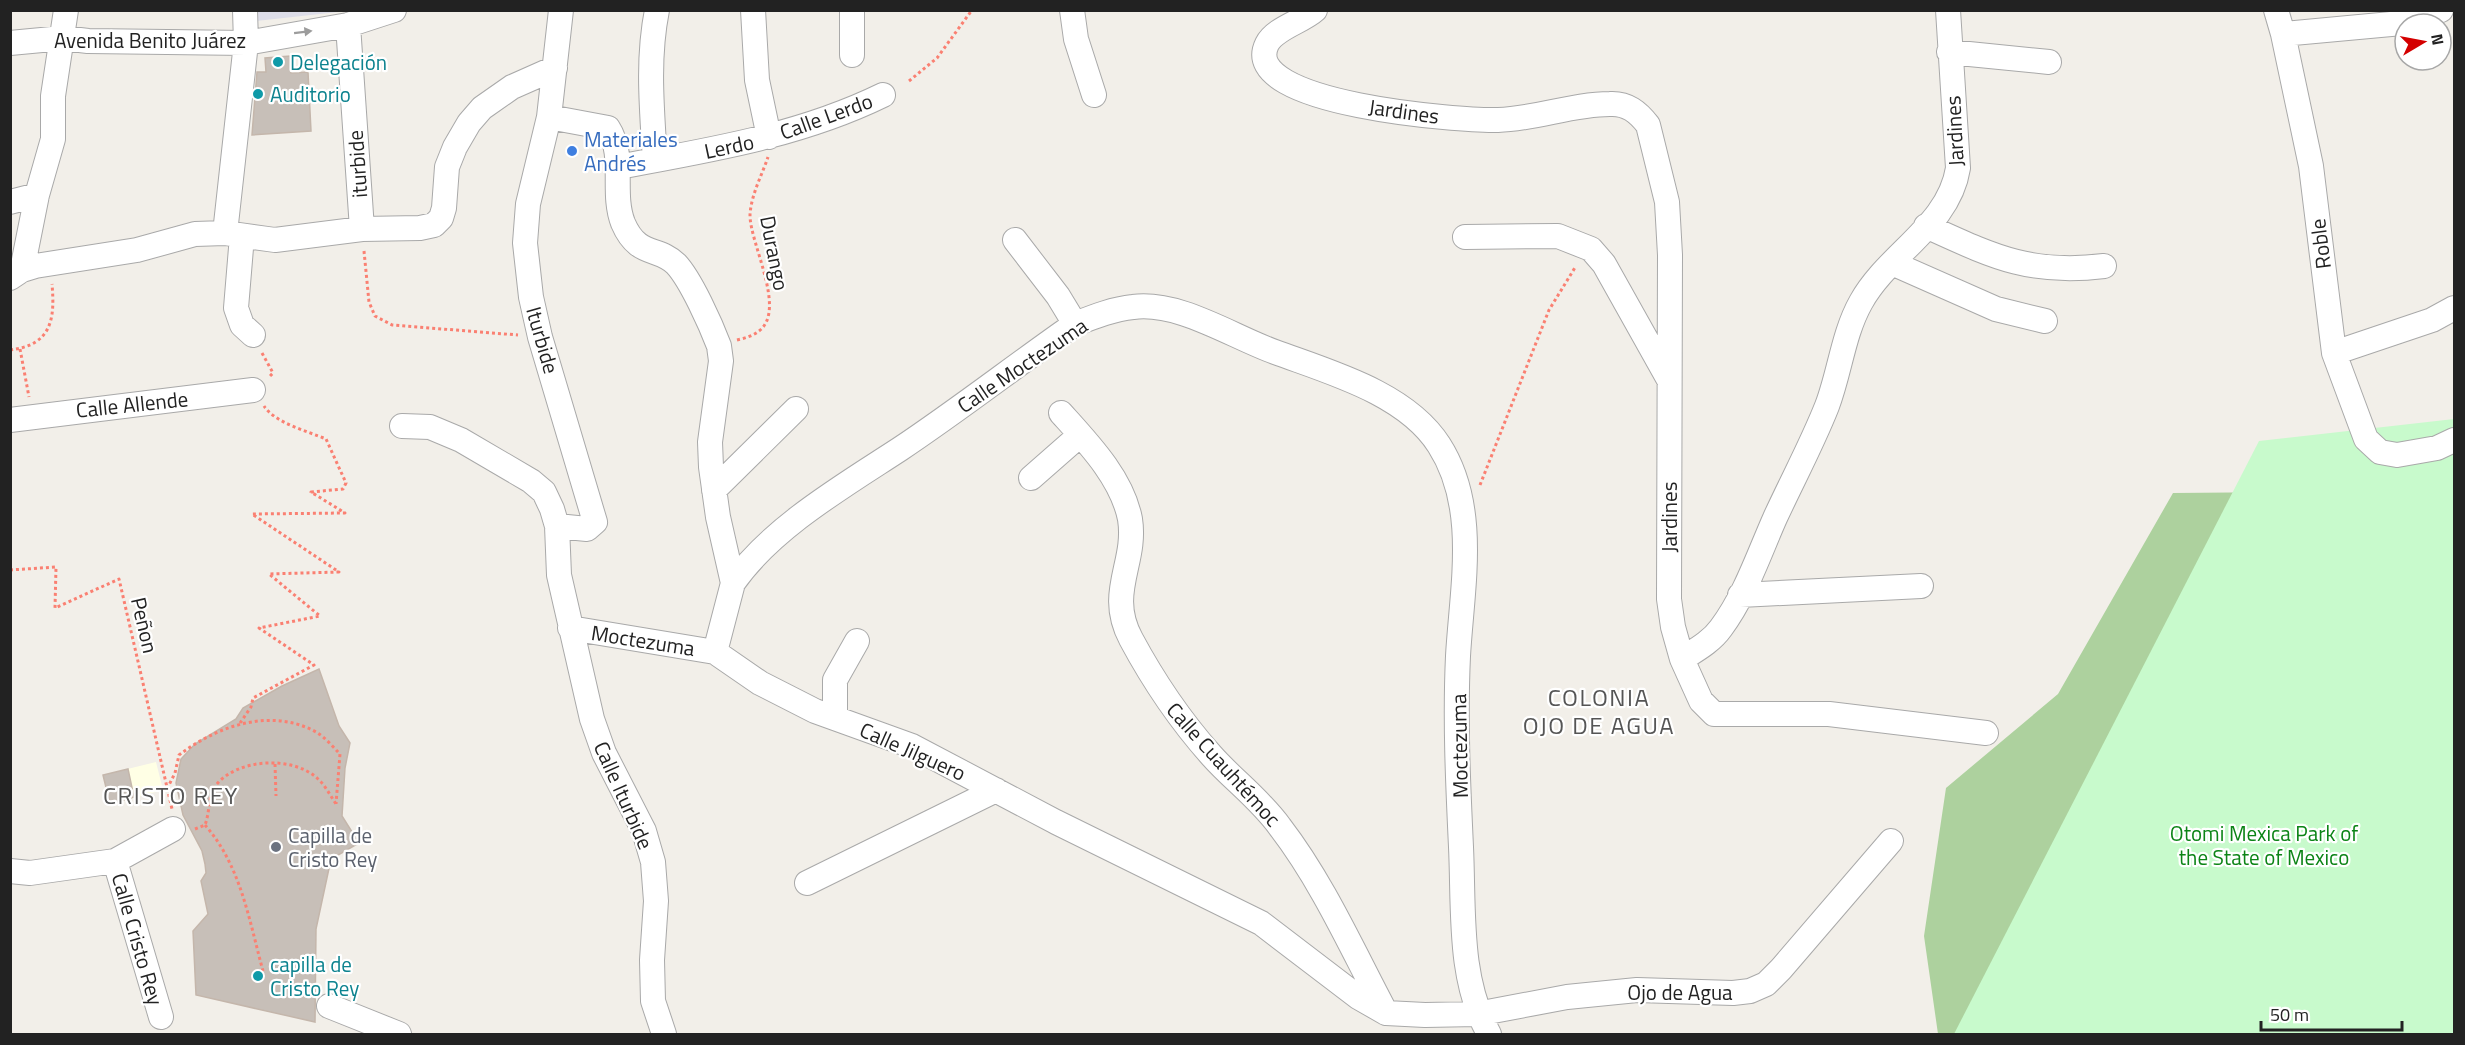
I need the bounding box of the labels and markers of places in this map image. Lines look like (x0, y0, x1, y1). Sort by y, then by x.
place label: Delegación (290, 46, 387, 78)
marker: Delegación (271, 55, 285, 69)
place label: Auditorio (270, 78, 351, 110)
marker: Auditorio (251, 87, 265, 101)
place label: Materiales Andrés (584, 123, 678, 179)
marker: Materiales Andrés (565, 144, 579, 158)
place label: Capilla de Cristo Rey (288, 819, 377, 875)
marker: Capilla de Cristo Rey (269, 840, 283, 854)
place label: capilla de Cristo Rey (270, 948, 359, 1004)
marker: capilla de Cristo Rey (251, 969, 265, 983)

